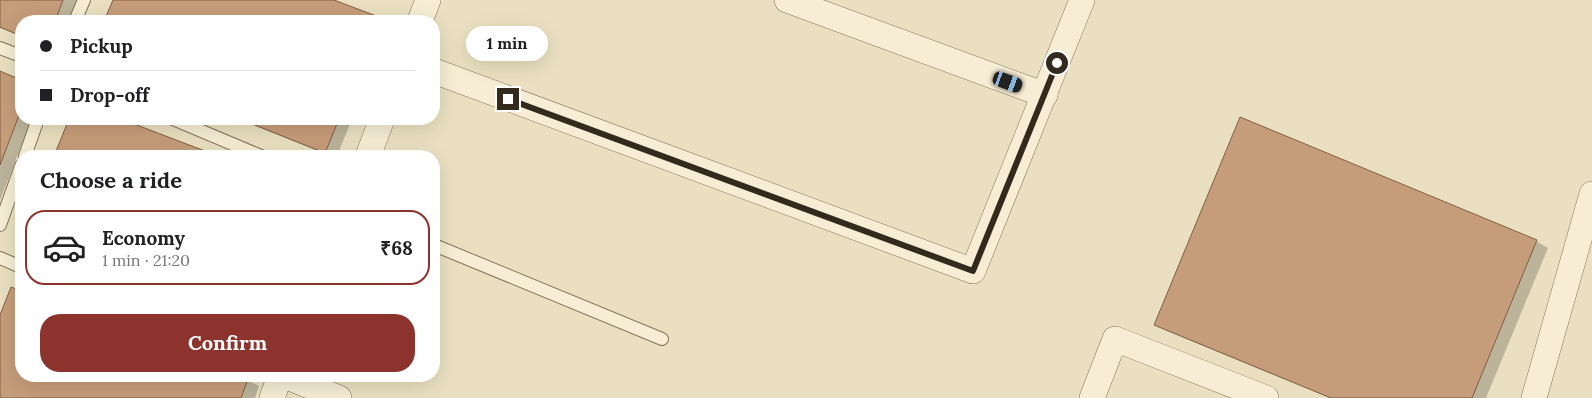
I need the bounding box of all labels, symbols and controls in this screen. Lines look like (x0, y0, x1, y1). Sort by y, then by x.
callout: 1 min (467, 27, 549, 62)
text: 1 min (487, 33, 527, 53)
text: Pickup (70, 34, 133, 58)
route start (1046, 52, 1068, 74)
car (991, 70, 1024, 94)
text: Drop-off (70, 83, 149, 107)
route end (497, 88, 519, 110)
text: Choose a ride (40, 166, 182, 194)
icon: car (42, 225, 87, 270)
text: Economy (102, 226, 185, 250)
text: ₹68 (380, 236, 413, 260)
text: 1 min · 21:20 (102, 250, 190, 270)
button: Confirm (40, 314, 415, 372)

